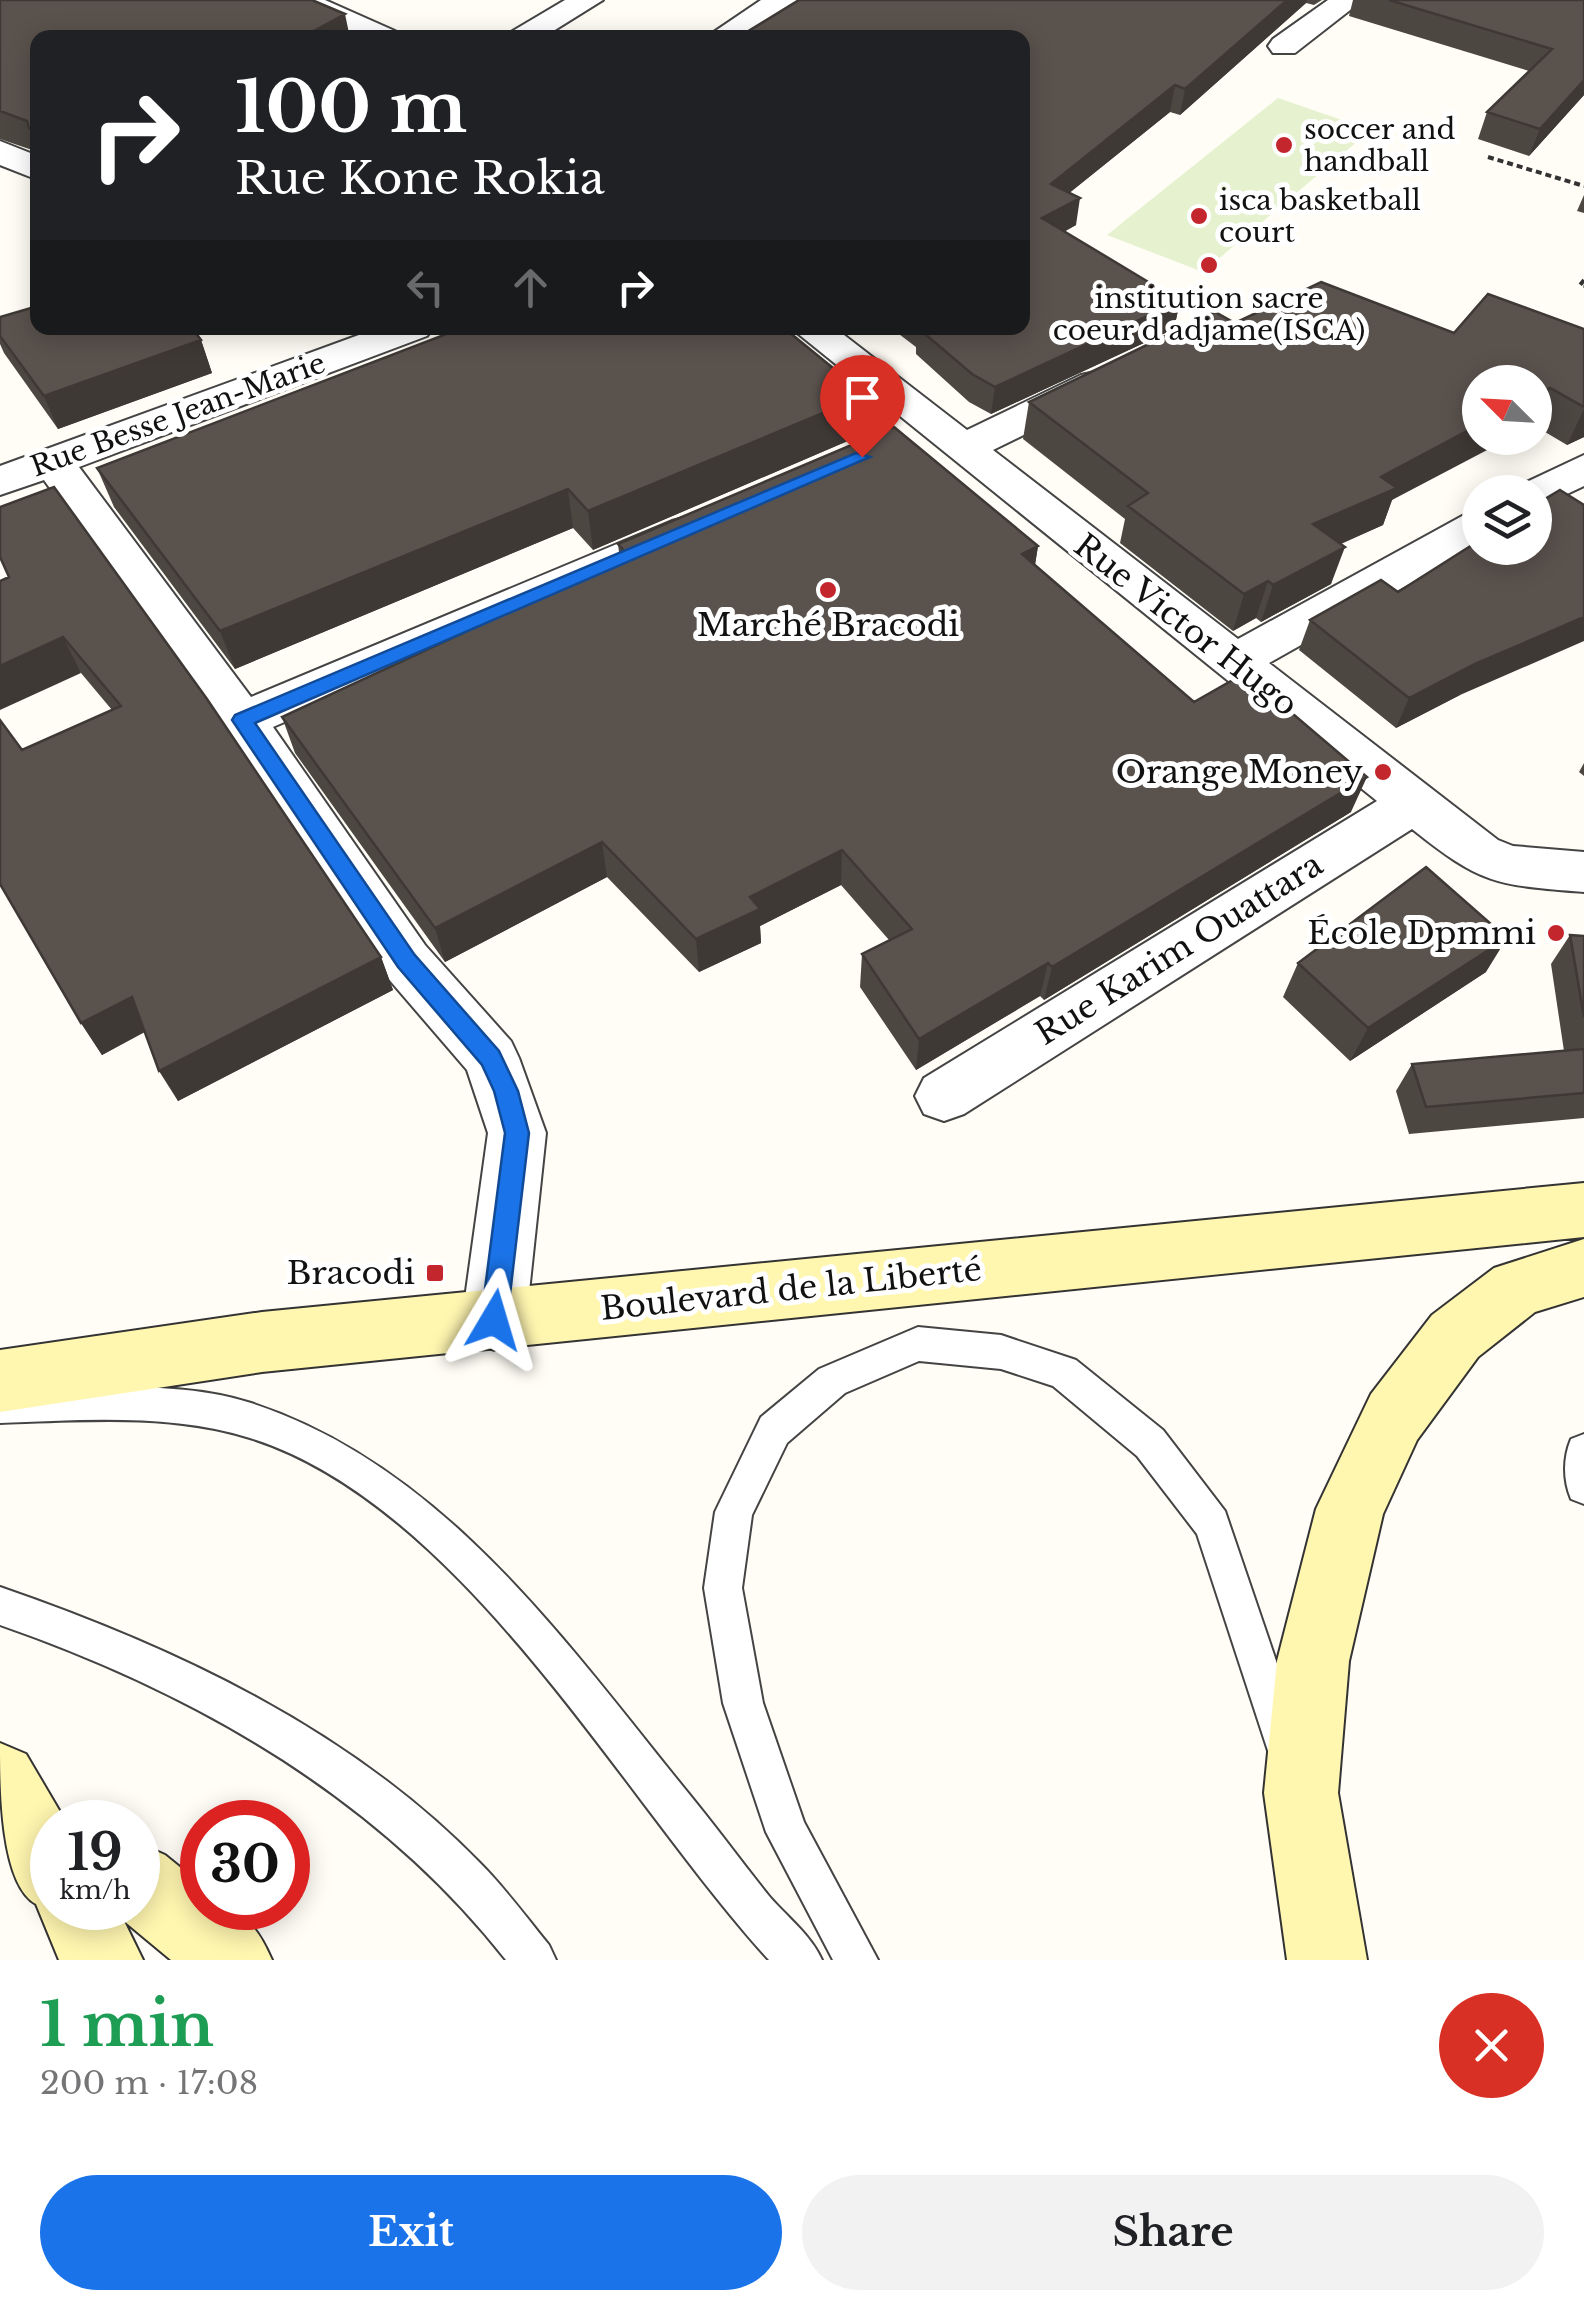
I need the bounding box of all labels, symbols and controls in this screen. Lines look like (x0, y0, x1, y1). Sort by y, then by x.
text: 100 m (235, 64, 467, 151)
icon: right (70, 70, 200, 200)
place label: soccer and handball (1304, 112, 1456, 179)
marker: soccer and handball (1273, 134, 1295, 156)
text: Rue Kone Rokia (235, 150, 605, 206)
place label: isca basketball court (1219, 183, 1421, 250)
marker: isca basketball court (1188, 205, 1210, 227)
marker: institution sacre coeur d adjame(ISCA) (1198, 254, 1220, 276)
icon: left (398, 260, 453, 315)
icon: ahead (503, 260, 558, 315)
icon: right (608, 260, 663, 315)
place label: institution sacre coeur d adjame(ISCA) (1053, 281, 1365, 348)
street label: Rue Besse Jean-Marie (26, 345, 330, 485)
pin (820, 355, 905, 458)
north arrow (1462, 365, 1552, 455)
map controls (1462, 365, 1552, 565)
icon: arrive (835, 370, 890, 425)
button: layers (1462, 475, 1552, 565)
street label: Rue Victor Hugo (1066, 525, 1306, 725)
marker: Marché Bracodi (817, 579, 839, 601)
place label: Marché Bracodi (697, 605, 959, 645)
place label: Orange Money (1116, 752, 1364, 792)
marker: Orange Money (1372, 761, 1394, 783)
street label: Rue Karim Ouattara (1028, 844, 1330, 1054)
place label: École Dpmmi (1307, 913, 1536, 953)
marker: École Dpmmi (1545, 922, 1567, 944)
street label: Boulevard de la Liberté (598, 1249, 984, 1329)
place label: Bracodi (287, 1253, 415, 1293)
marker: Bracodi (424, 1262, 446, 1284)
position arrow (442, 1268, 546, 1372)
speed limit sign: 30 (180, 1800, 310, 1930)
text: 19 (67, 1821, 123, 1884)
text: km/h (60, 1875, 130, 1906)
text: 1 min (40, 1988, 214, 2062)
button: close (1439, 1993, 1544, 2098)
text: 200 m · 17:08 (40, 2063, 258, 2103)
button: Exit (40, 2175, 782, 2290)
button: Share (802, 2175, 1544, 2290)

